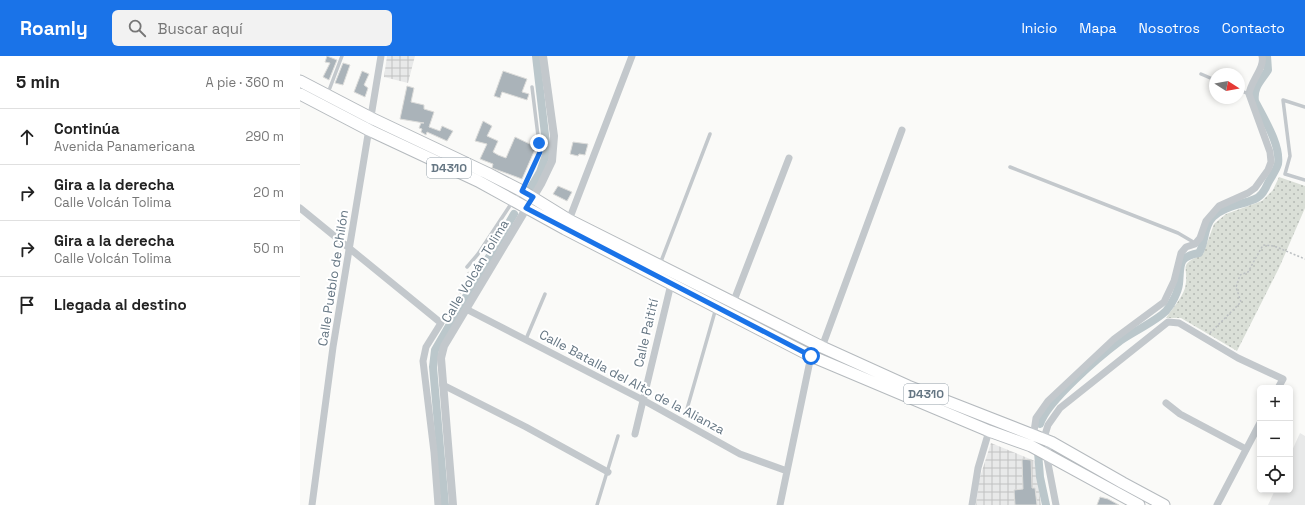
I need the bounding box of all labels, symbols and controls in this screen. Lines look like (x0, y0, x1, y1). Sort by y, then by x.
search box (112, 10, 392, 46)
text: Roamly (20, 16, 88, 41)
icon: search (126, 17, 148, 39)
text: Buscar aquí (158, 19, 243, 38)
text: Inicio (1021, 19, 1057, 37)
text: Mapa (1079, 19, 1117, 37)
text: Nosotros (1139, 19, 1200, 37)
text: Contacto (1222, 19, 1285, 37)
north arrow (1209, 68, 1245, 104)
text: 5 min (16, 71, 60, 93)
text: A pie · 360 m (206, 74, 284, 91)
text: Continúa (54, 119, 120, 138)
icon: ahead (16, 126, 38, 148)
text: 290 m (245, 128, 284, 145)
route end (530, 134, 548, 152)
text: Avenida Panamericana (54, 138, 195, 155)
road number: D4310 (427, 158, 471, 178)
text: Gira a la derecha (54, 175, 174, 194)
icon: right (16, 182, 38, 204)
text: 20 m (253, 184, 284, 201)
text: Calle Volcán Tolima (54, 194, 171, 211)
street label: Calle Pueblo de Chilón (314, 209, 352, 347)
street label: Calle Volcán Tolima (437, 216, 513, 326)
text: Gira a la derecha (54, 231, 174, 250)
icon: right (16, 238, 38, 260)
text: 50 m (253, 240, 284, 257)
text: Calle Volcán Tolima (54, 250, 171, 267)
icon: arrive (16, 294, 38, 316)
text: Llegada al destino (54, 295, 187, 314)
street label: Calle Paitití (630, 296, 662, 369)
street label: Calle Batalla del Alto de la Alianza (536, 326, 728, 439)
route start (802, 347, 820, 365)
road number: D4310 (904, 384, 948, 404)
map controls (1257, 385, 1293, 493)
button: + (1257, 385, 1293, 421)
button: − (1257, 421, 1293, 457)
button: locate (1257, 457, 1293, 493)

